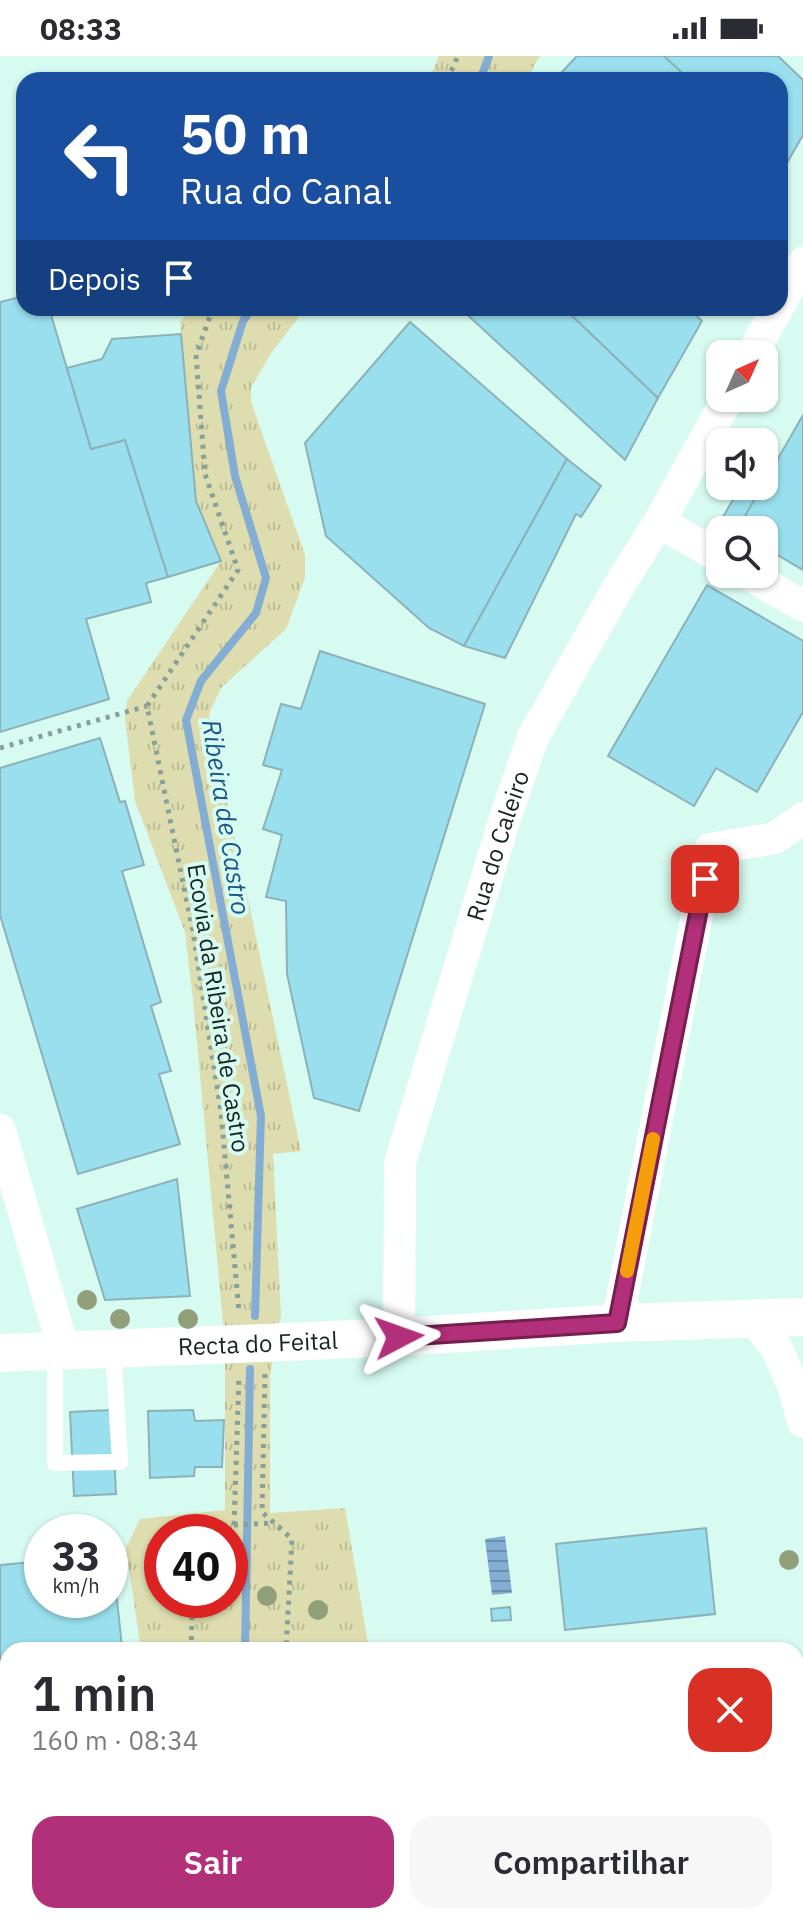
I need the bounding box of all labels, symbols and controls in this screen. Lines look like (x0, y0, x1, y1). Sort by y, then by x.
text: 08:33 (40, 9, 122, 48)
text: 50 m (180, 97, 310, 169)
icon: left (48, 104, 152, 208)
text: Rua do Canal (180, 167, 392, 214)
icon: arrive (157, 256, 201, 300)
text: Depois (48, 259, 141, 298)
north arrow (706, 340, 778, 412)
map controls (706, 340, 778, 588)
button: sound (706, 428, 778, 500)
button: search (706, 516, 778, 588)
water label: Ribeira de Castro (195, 717, 259, 917)
street label: Rua do Caleiro (459, 766, 536, 925)
pin (671, 845, 739, 913)
icon: arrive (683, 857, 727, 901)
street label: Ecovia da Ribeira de Castro (180, 861, 258, 1155)
position arrow (357, 1295, 441, 1379)
street label: Recta do Feital (177, 1324, 338, 1362)
speed limit sign: 40 (144, 1514, 248, 1618)
text: 33 (52, 1530, 100, 1582)
text: km/h (52, 1572, 100, 1599)
text: 1 min (32, 1662, 156, 1724)
button: close (688, 1668, 772, 1752)
text: 160 m · 08:34 (32, 1723, 198, 1757)
button: Sair (32, 1816, 394, 1908)
button: Compartilhar (410, 1816, 772, 1908)

